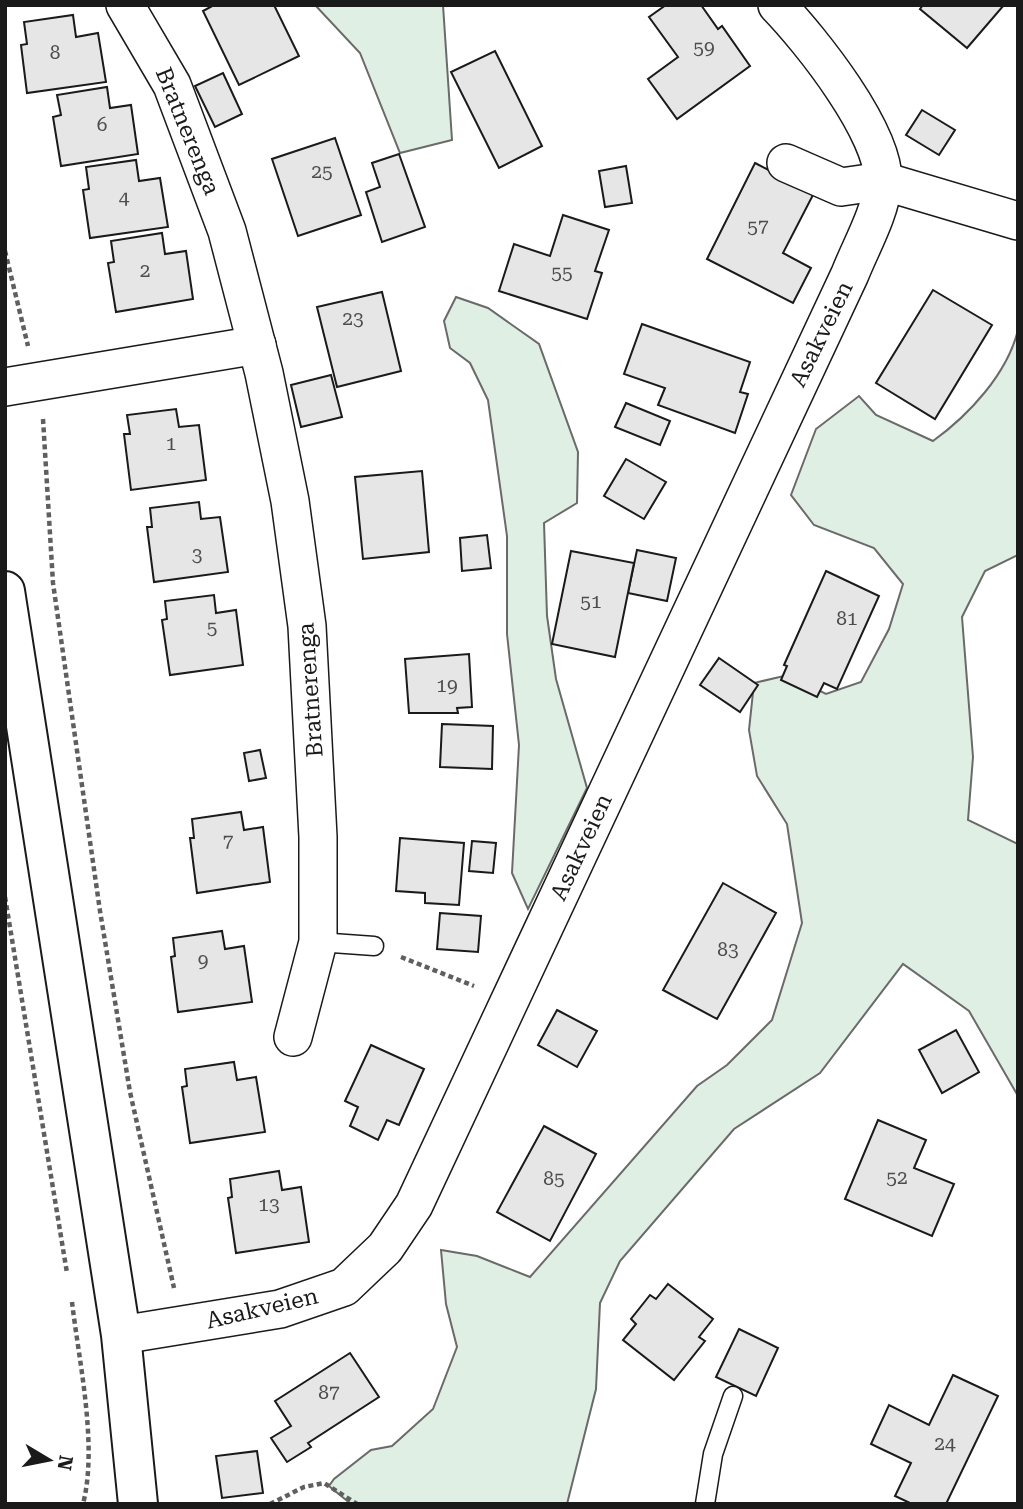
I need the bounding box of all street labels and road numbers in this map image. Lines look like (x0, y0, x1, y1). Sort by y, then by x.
street label: Bratnerenga (150, 64, 225, 199)
street label: Asakveien (784, 277, 859, 391)
street label: Bratnerenga (292, 621, 329, 758)
street label: Asakveien (545, 790, 618, 905)
street label: Asakveien (203, 1282, 321, 1334)

